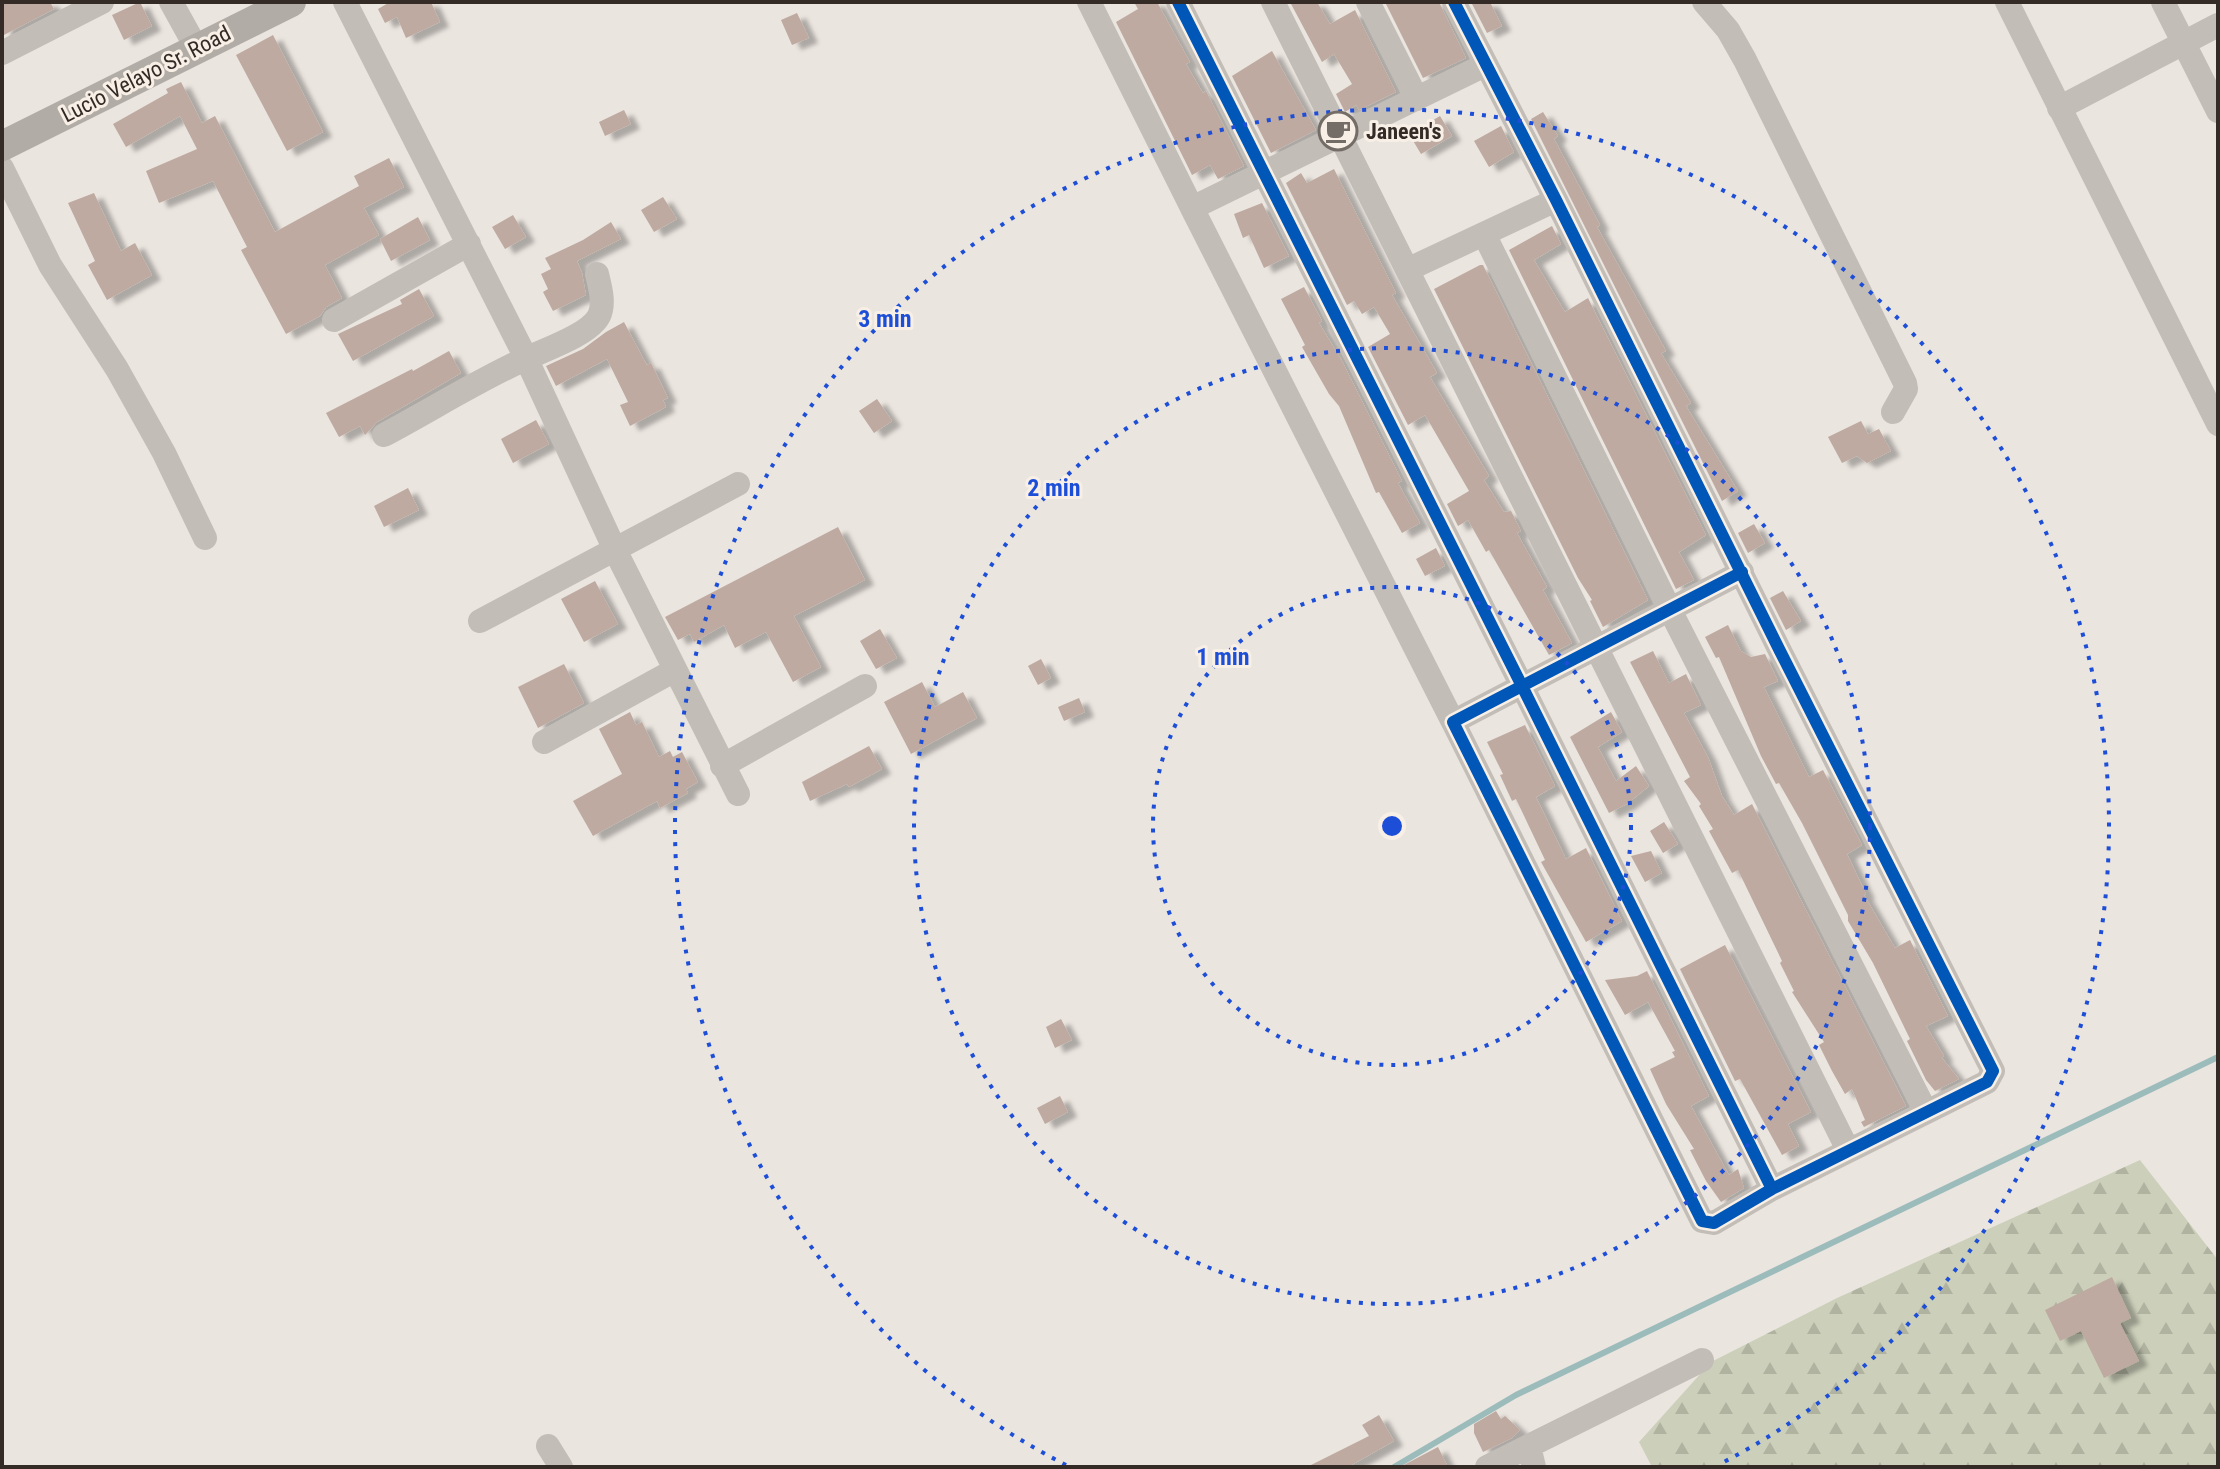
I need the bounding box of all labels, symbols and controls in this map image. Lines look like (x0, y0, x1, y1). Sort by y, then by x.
street label: Lucio Velayo Sr. Road (57, 21, 235, 127)
cafe icon: Janeen's (1317, 110, 1359, 152)
place label: Janeen's (1366, 119, 1442, 144)
text: 3 min (858, 305, 912, 333)
text: 2 min (1027, 474, 1081, 502)
text: 1 min (1196, 643, 1250, 671)
centre of rings (1378, 812, 1406, 840)

